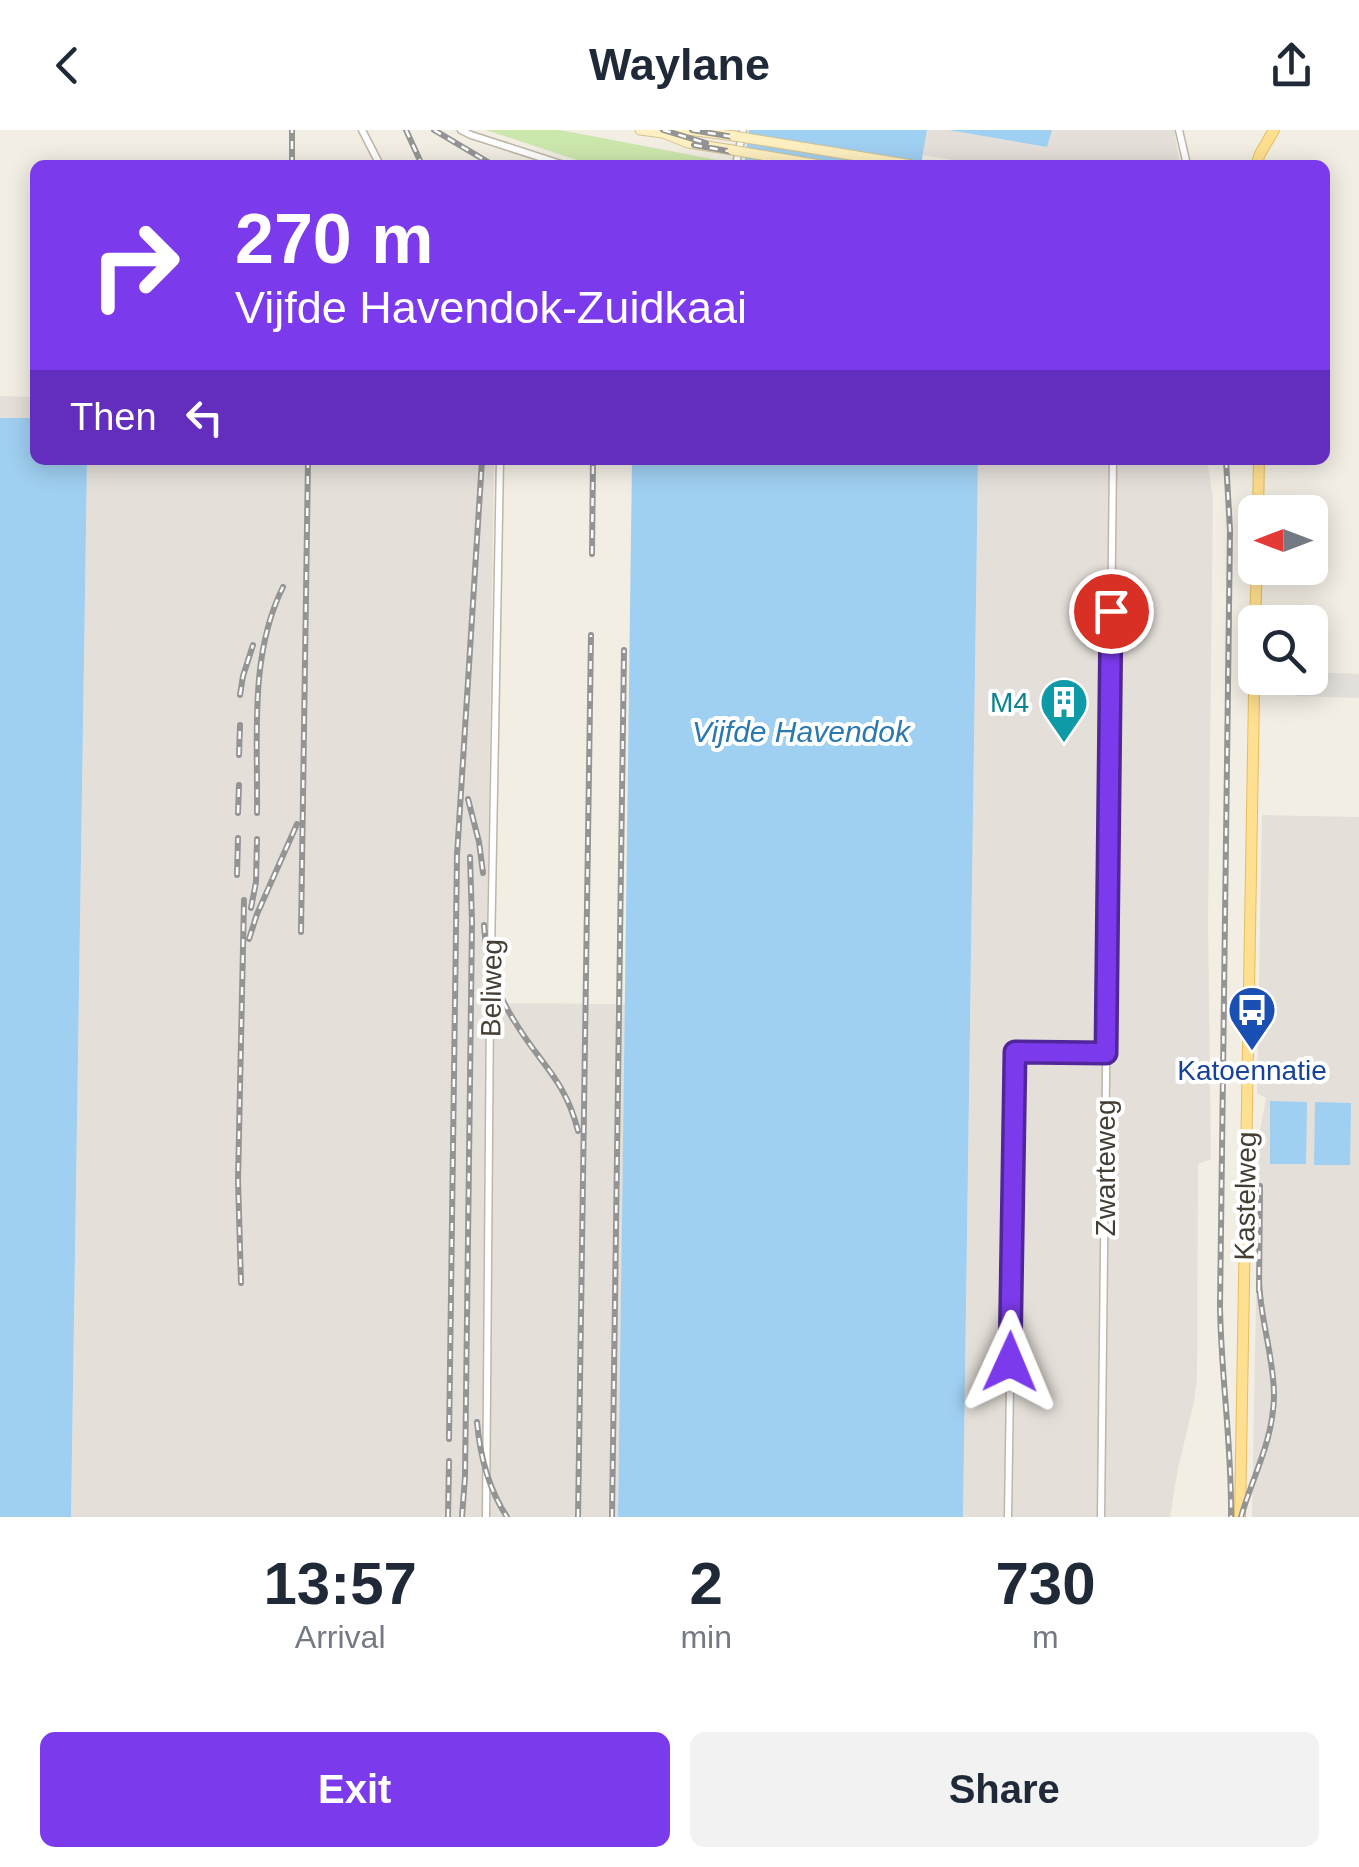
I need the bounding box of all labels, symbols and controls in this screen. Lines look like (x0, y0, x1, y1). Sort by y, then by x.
icon: back (40, 38, 95, 93)
icon: share (1264, 38, 1319, 93)
text: Waylane (589, 39, 770, 90)
icon: right (70, 200, 200, 330)
text: 270 m (235, 200, 433, 278)
text: Vijfde Havendok-Zuidkaai (235, 282, 747, 333)
icon: left (177, 390, 232, 445)
text: Then (70, 396, 157, 438)
north arrow (1238, 495, 1328, 585)
map controls (1238, 495, 1328, 695)
pin (1069, 569, 1154, 654)
icon: arrive (1084, 584, 1139, 639)
button: search (1238, 605, 1328, 695)
building icon: M4 (1038, 676, 1090, 744)
place label: M4 (990, 687, 1029, 718)
water label: Vijfde Havendok (692, 715, 912, 748)
street label: Beliweg (475, 939, 508, 1037)
bus stop icon: Katoennatie (1226, 984, 1278, 1052)
place label: Katoennatie (1177, 1055, 1327, 1086)
street label: Zwarteweg (1090, 1100, 1121, 1236)
street label: Kastelweg (1229, 1131, 1262, 1261)
position arrow (958, 1310, 1062, 1414)
text: 13:57 (263, 1550, 417, 1617)
text: 2 (689, 1550, 723, 1617)
text: 730 (995, 1550, 1096, 1617)
text: Arrival (295, 1619, 386, 1655)
text: min (680, 1619, 732, 1655)
text: m (1032, 1619, 1059, 1655)
button: Exit (40, 1732, 670, 1847)
button: Share (690, 1732, 1319, 1847)

